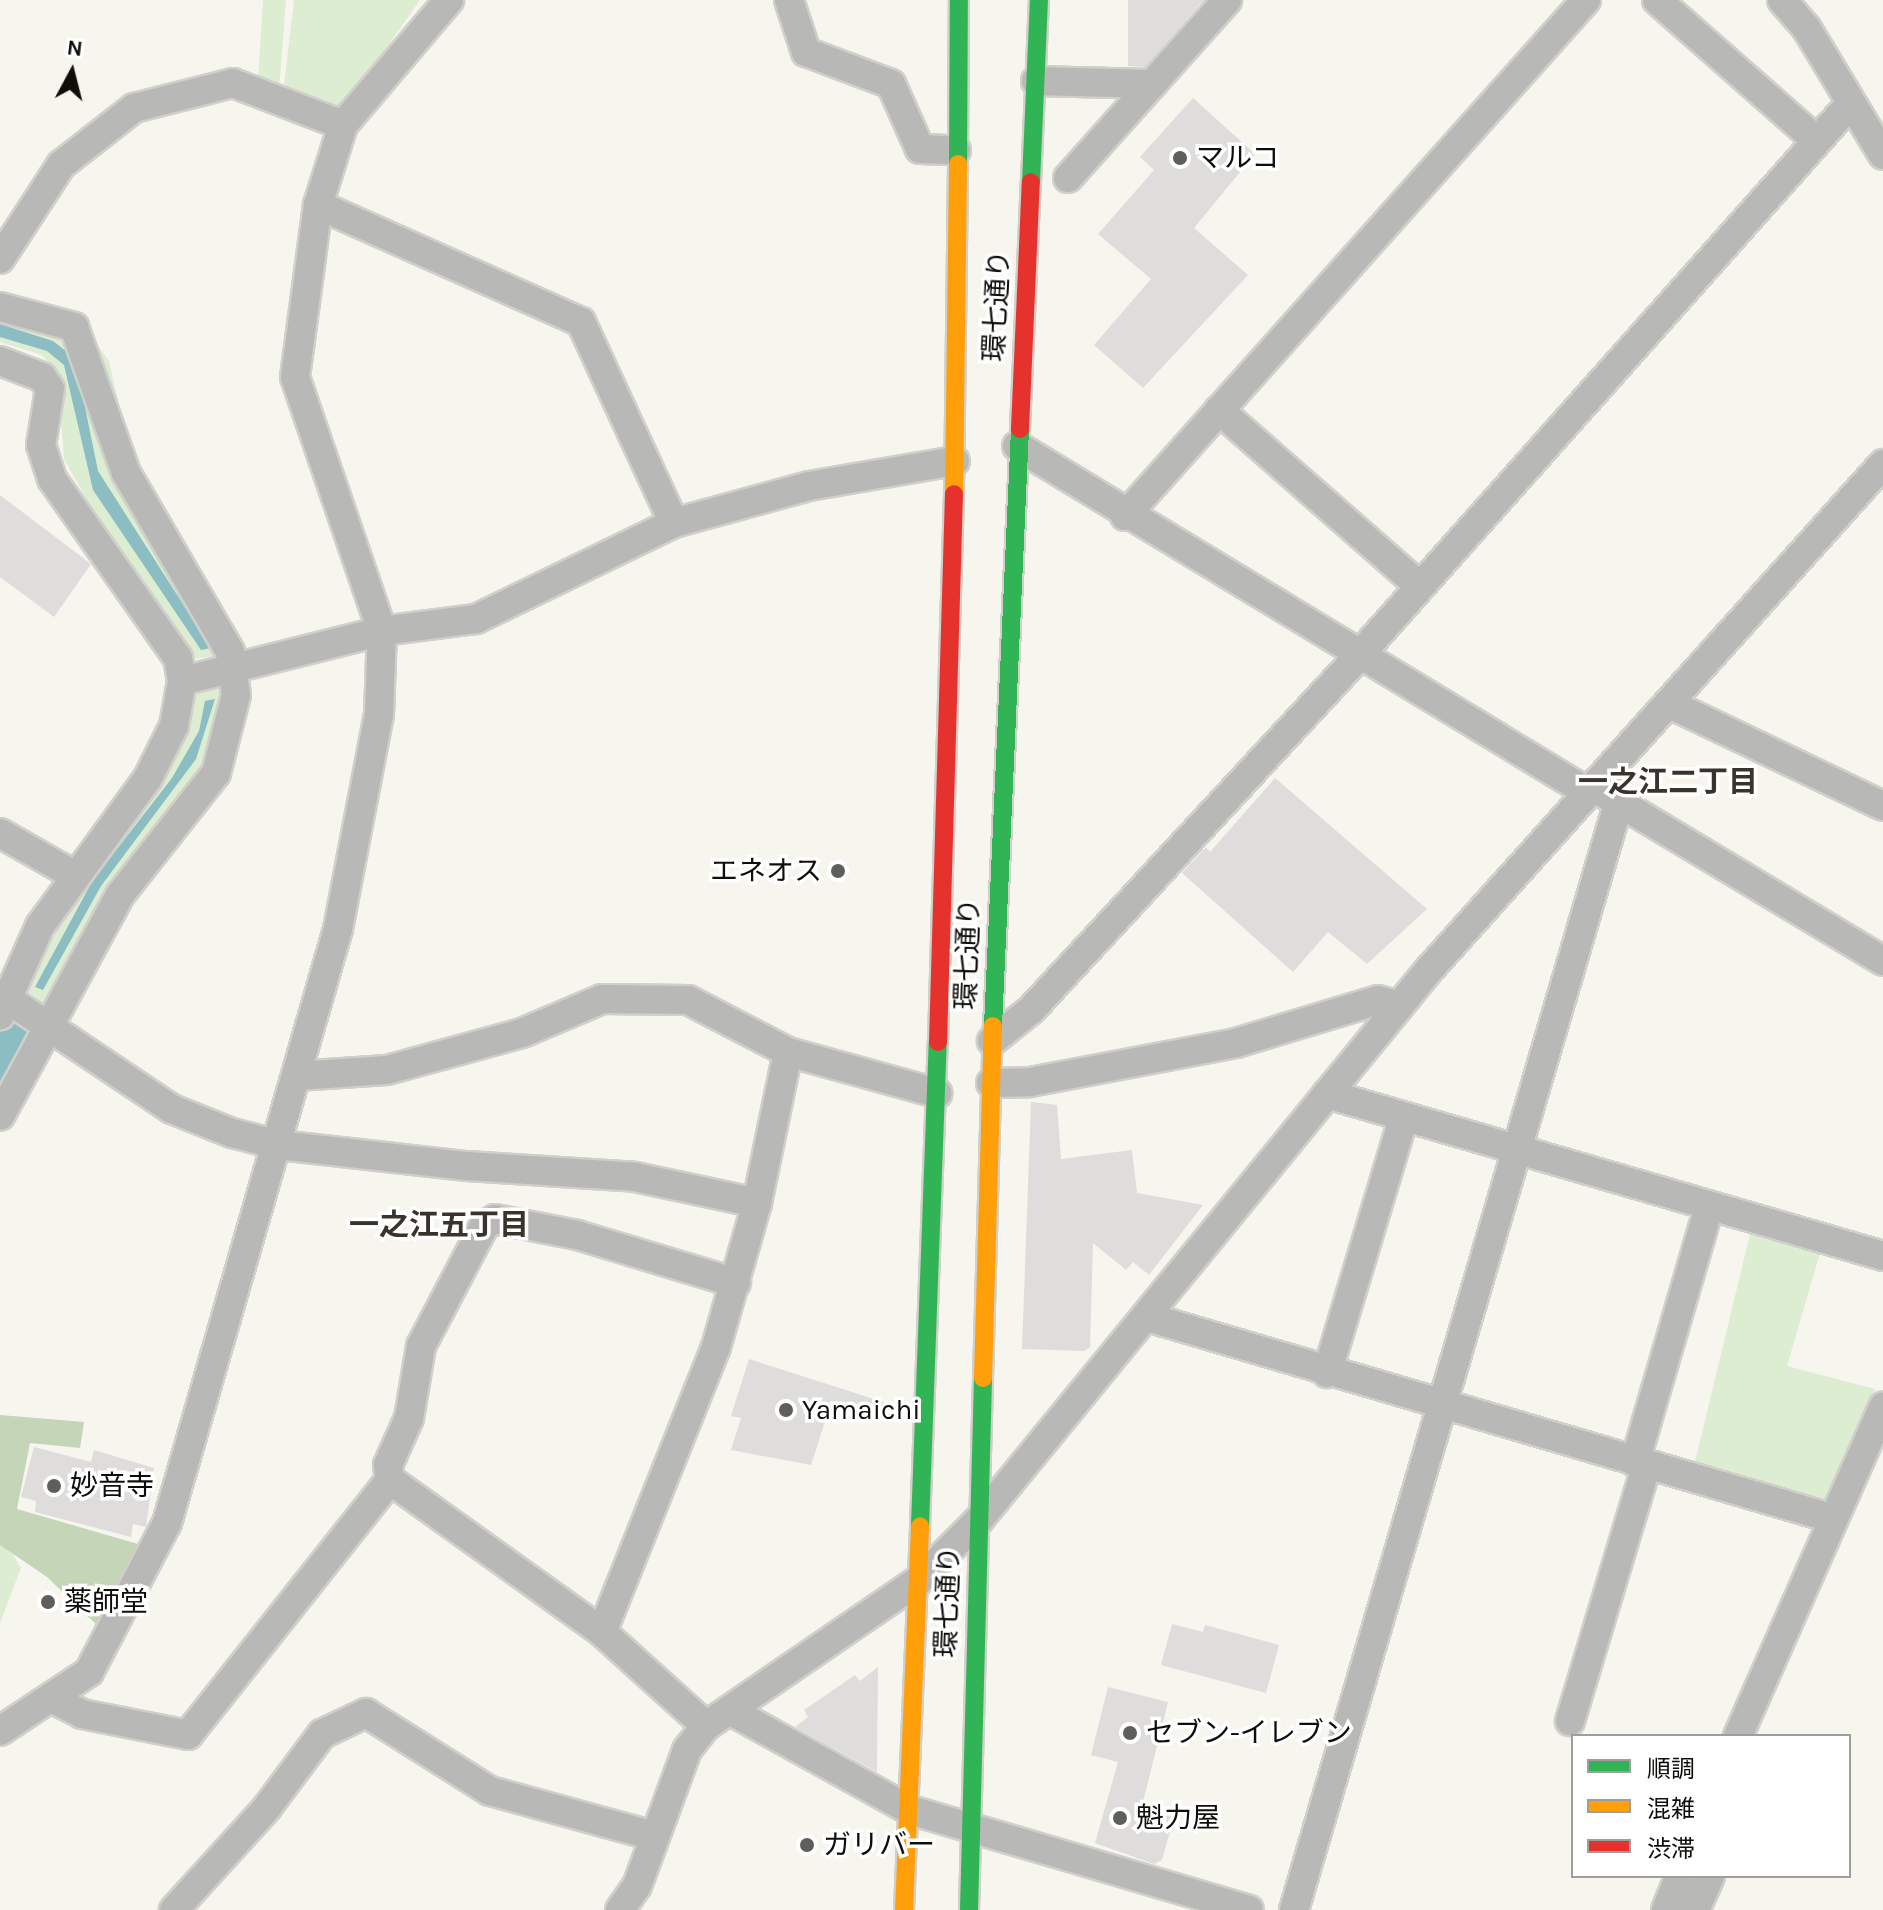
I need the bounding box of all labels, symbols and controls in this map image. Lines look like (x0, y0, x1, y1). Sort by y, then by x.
north arrow (32, 32, 112, 112)
text: N (66, 34, 84, 62)
place label: マルコ (1196, 141, 1280, 175)
marker: マルコ (1171, 149, 1189, 167)
street label: 環七通り (977, 249, 1017, 363)
district label: 一之江二丁目 (1578, 764, 1758, 800)
place label: エネオス (710, 854, 822, 888)
marker: エネオス (829, 862, 847, 880)
street label: 環七通り (949, 897, 987, 1011)
district label: 一之江五丁目 (349, 1207, 529, 1243)
place label: Yamaichi (802, 1393, 921, 1427)
marker: Yamaichi (777, 1401, 795, 1419)
place label: 妙音寺 (70, 1469, 154, 1503)
marker: 妙音寺 (45, 1477, 63, 1495)
street label: 環七通り (929, 1545, 967, 1659)
place label: 薬師堂 (64, 1585, 148, 1619)
marker: 薬師堂 (39, 1593, 57, 1611)
place label: セブン-イレブン (1146, 1716, 1352, 1750)
marker: セブン-イレブン (1121, 1724, 1139, 1742)
legend (1571, 1734, 1851, 1878)
text: 順調 (1647, 1755, 1695, 1783)
text: 混雑 (1647, 1795, 1695, 1823)
place label: 魁力屋 (1136, 1801, 1220, 1835)
marker: 魁力屋 (1111, 1809, 1129, 1827)
place label: ガリバー (823, 1828, 935, 1862)
text: 渋滞 (1647, 1835, 1695, 1863)
marker: ガリバー (798, 1836, 816, 1854)

